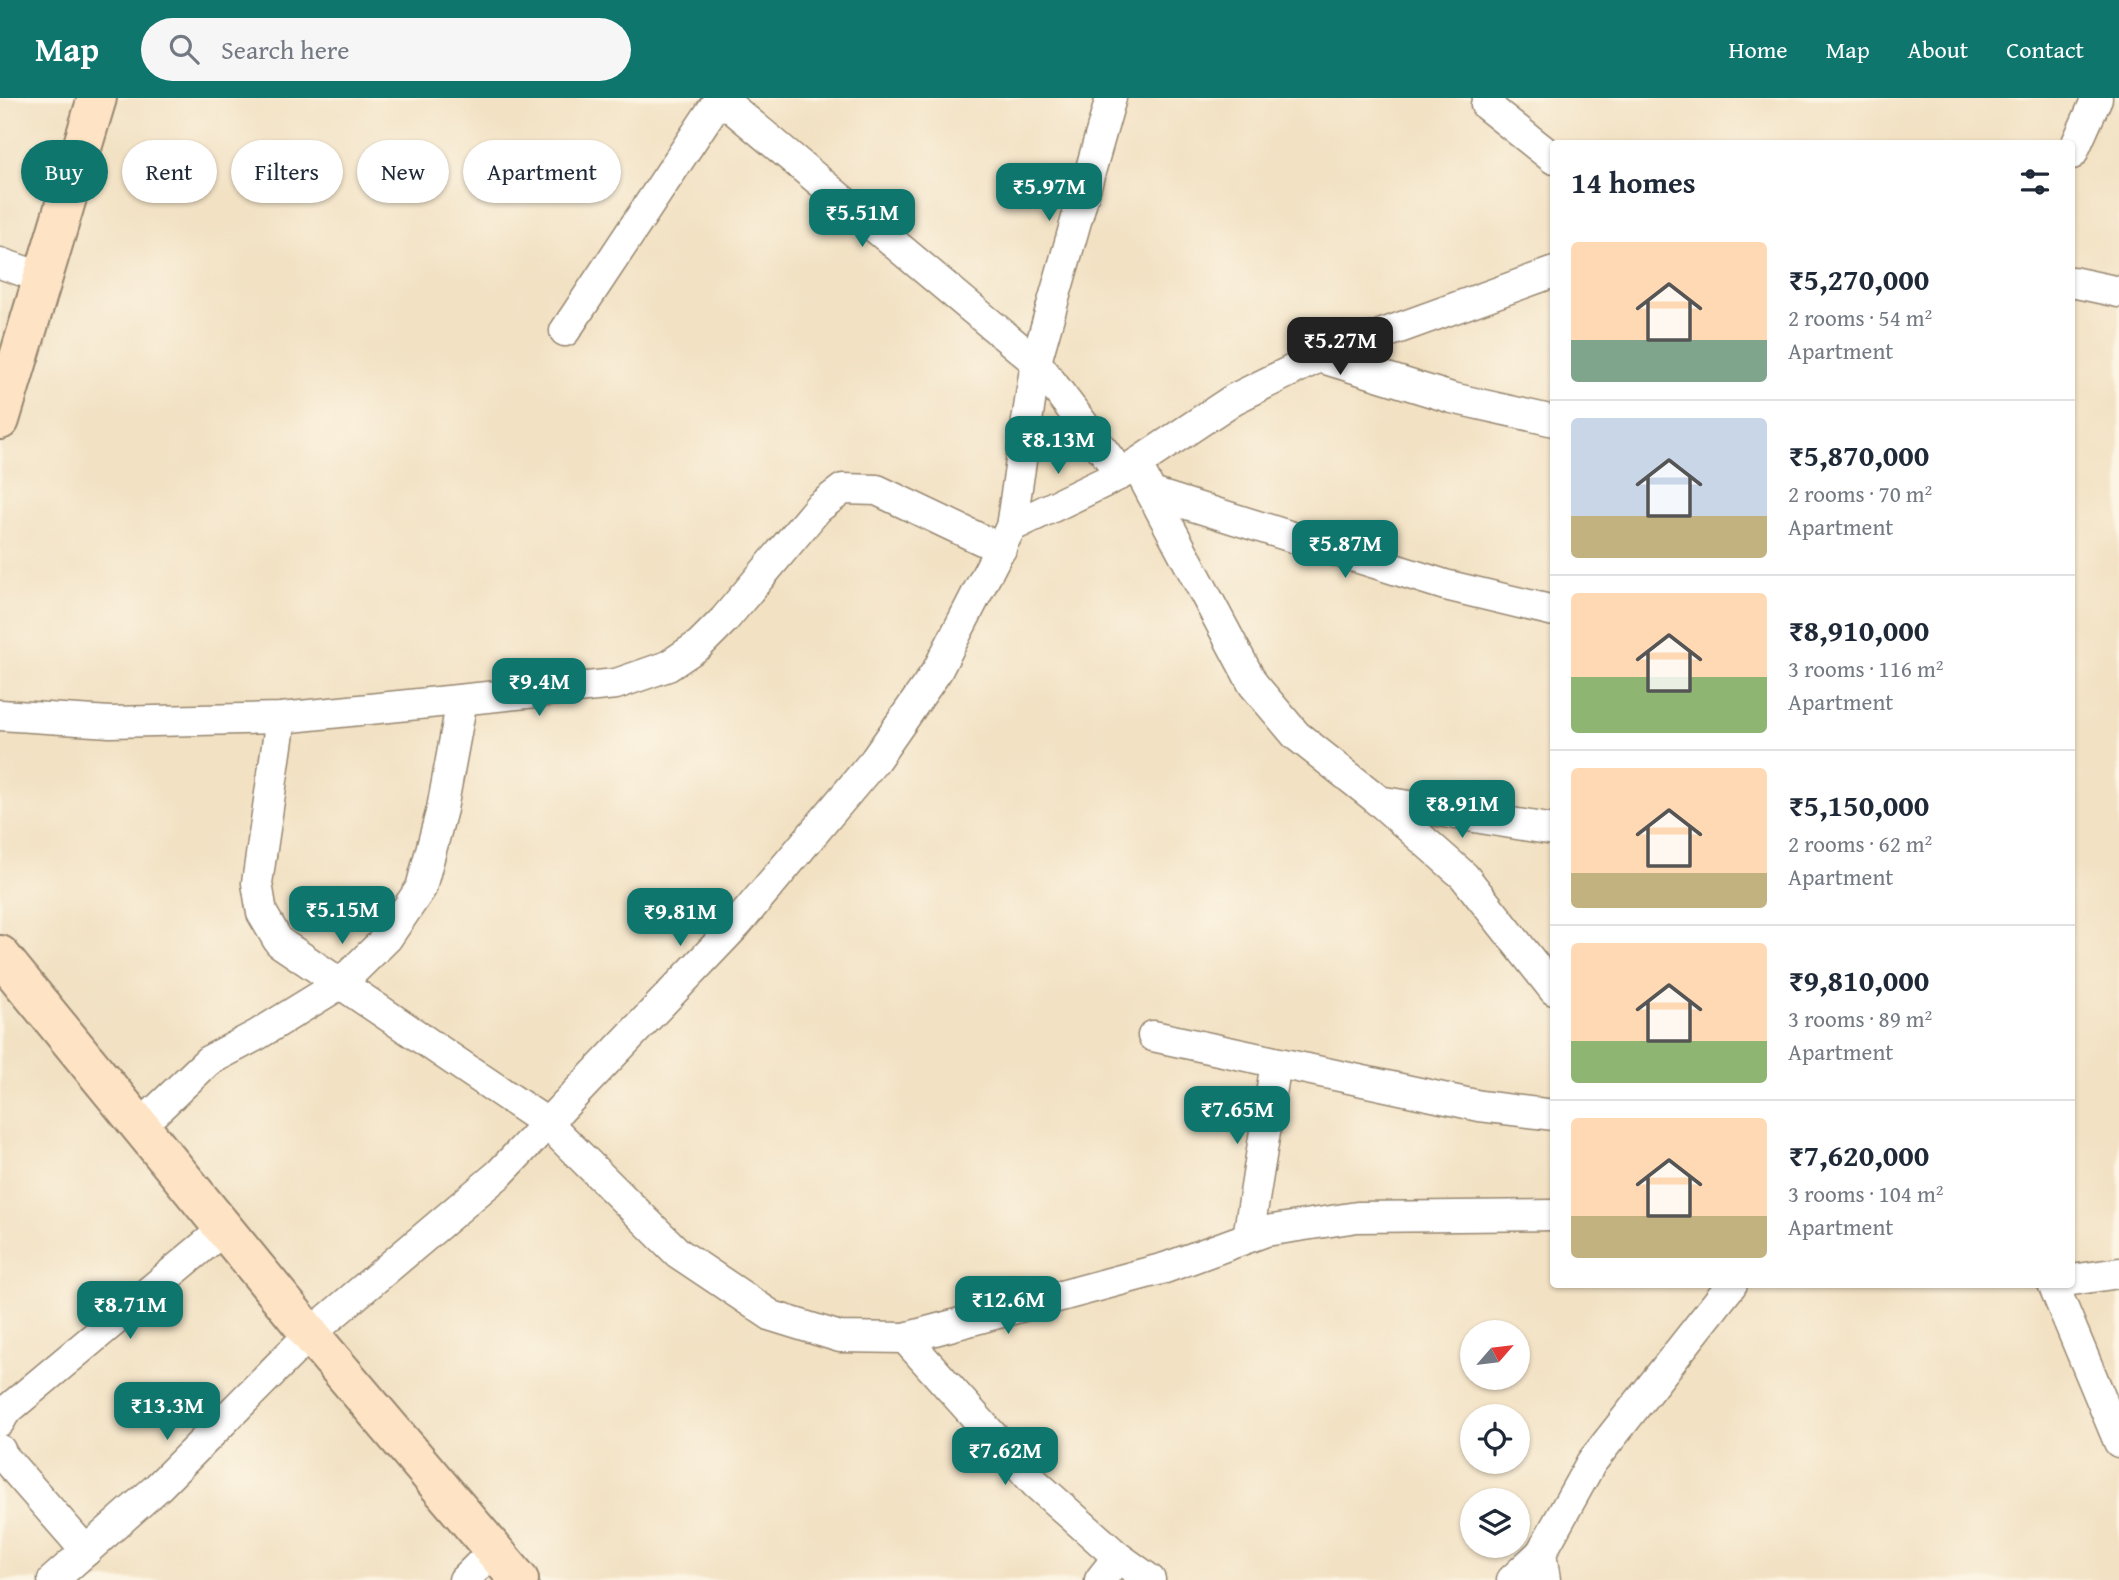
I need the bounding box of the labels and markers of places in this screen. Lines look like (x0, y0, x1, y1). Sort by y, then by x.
pin: ₹5.97M (992, 164, 1106, 223)
pin: ₹5.51M (805, 190, 919, 249)
pin: ₹5.27M (1283, 317, 1397, 377)
pin: ₹8.13M (1001, 416, 1115, 476)
pin: ₹5.87M (1288, 520, 1402, 580)
pin: ₹9.4M (490, 658, 588, 718)
pin: ₹8.91M (1405, 780, 1519, 840)
pin: ₹5.15M (285, 886, 399, 946)
pin: ₹9.81M (623, 888, 737, 948)
pin: ₹7.65M (1180, 1086, 1294, 1146)
pin: ₹12.6M (951, 1276, 1065, 1336)
pin: ₹8.71M (73, 1282, 187, 1341)
pin: ₹13.3M (110, 1382, 224, 1442)
pin: ₹7.62M (948, 1428, 1062, 1487)

